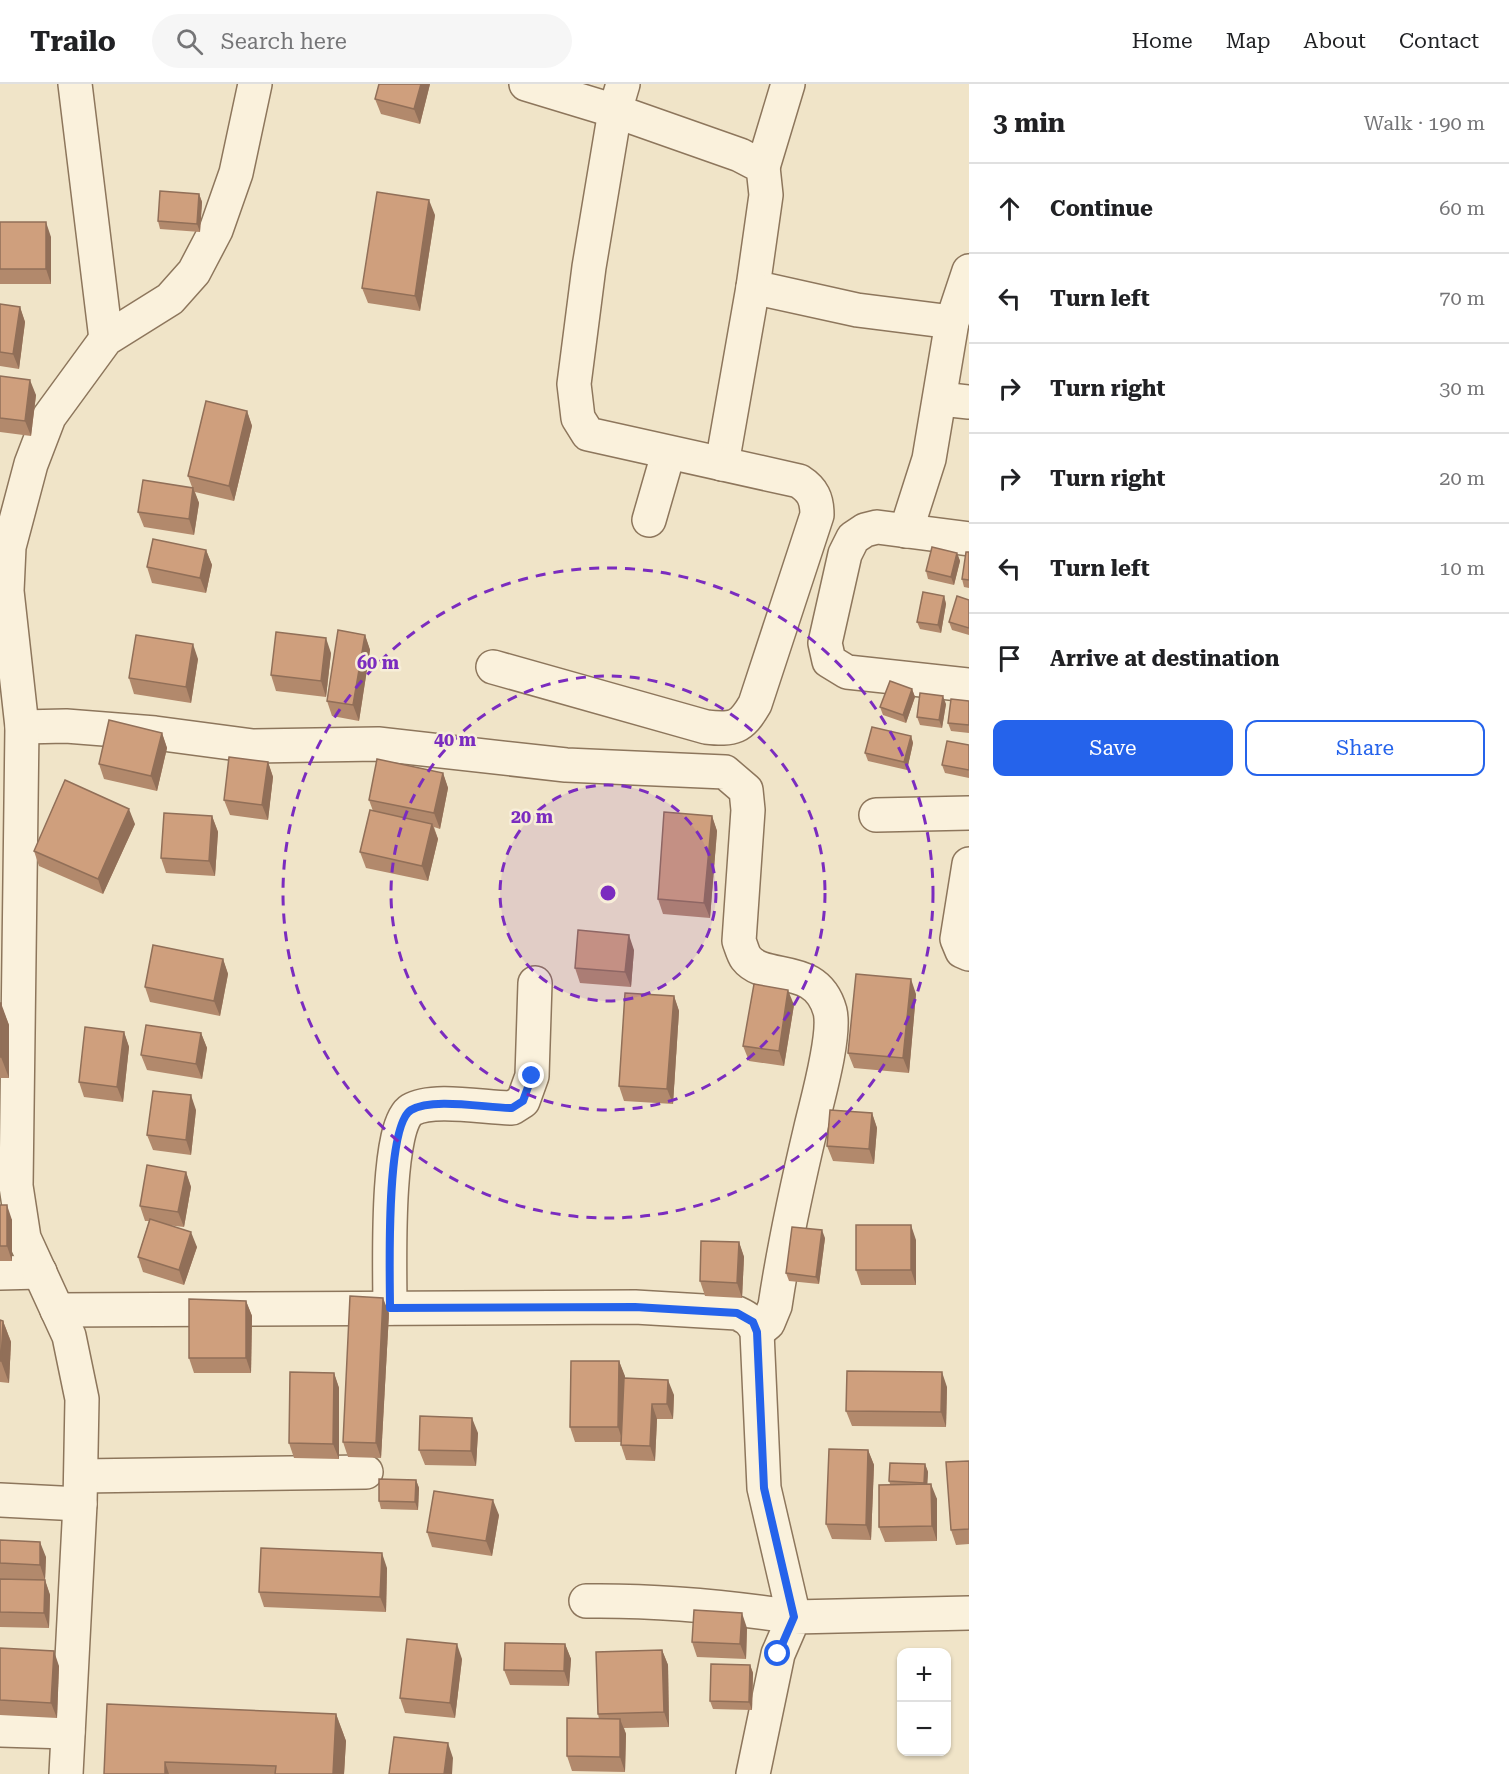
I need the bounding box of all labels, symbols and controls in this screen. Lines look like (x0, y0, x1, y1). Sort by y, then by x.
search box (152, 14, 572, 68)
text: Trailo (30, 25, 116, 58)
icon: search (173, 25, 206, 58)
text: Search here (221, 29, 347, 54)
text: Home (1132, 29, 1193, 53)
text: Map (1226, 29, 1271, 53)
text: About (1304, 29, 1366, 53)
text: Contact (1399, 29, 1479, 53)
text: 3 min (993, 108, 1065, 138)
text: Walk · 190 m (1364, 111, 1485, 135)
icon: ahead (993, 192, 1026, 225)
text: Continue (1050, 196, 1153, 221)
text: 60 m (1439, 196, 1485, 220)
icon: left (993, 282, 1026, 315)
text: Turn left (1050, 286, 1150, 311)
text: 70 m (1439, 286, 1485, 310)
icon: right (993, 372, 1026, 405)
text: Turn right (1050, 376, 1165, 401)
text: 30 m (1439, 376, 1485, 400)
icon: right (993, 462, 1026, 495)
text: Turn right (1050, 466, 1165, 491)
text: 20 m (1439, 466, 1485, 490)
icon: left (993, 552, 1026, 585)
text: Turn left (1050, 556, 1150, 581)
text: 10 m (1439, 556, 1485, 580)
icon: arrive (993, 642, 1026, 675)
text: Arrive at destination (1050, 646, 1279, 671)
text: 60 m (357, 652, 400, 673)
button: Save (993, 720, 1233, 776)
button: Share (1245, 720, 1485, 776)
text: 40 m (434, 729, 477, 750)
text: 20 m (511, 806, 554, 827)
centre of rings (598, 883, 618, 903)
route end (518, 1062, 544, 1088)
route start (764, 1640, 790, 1666)
map controls (897, 1648, 951, 1756)
button: + (897, 1648, 951, 1702)
button: − (897, 1702, 951, 1756)

